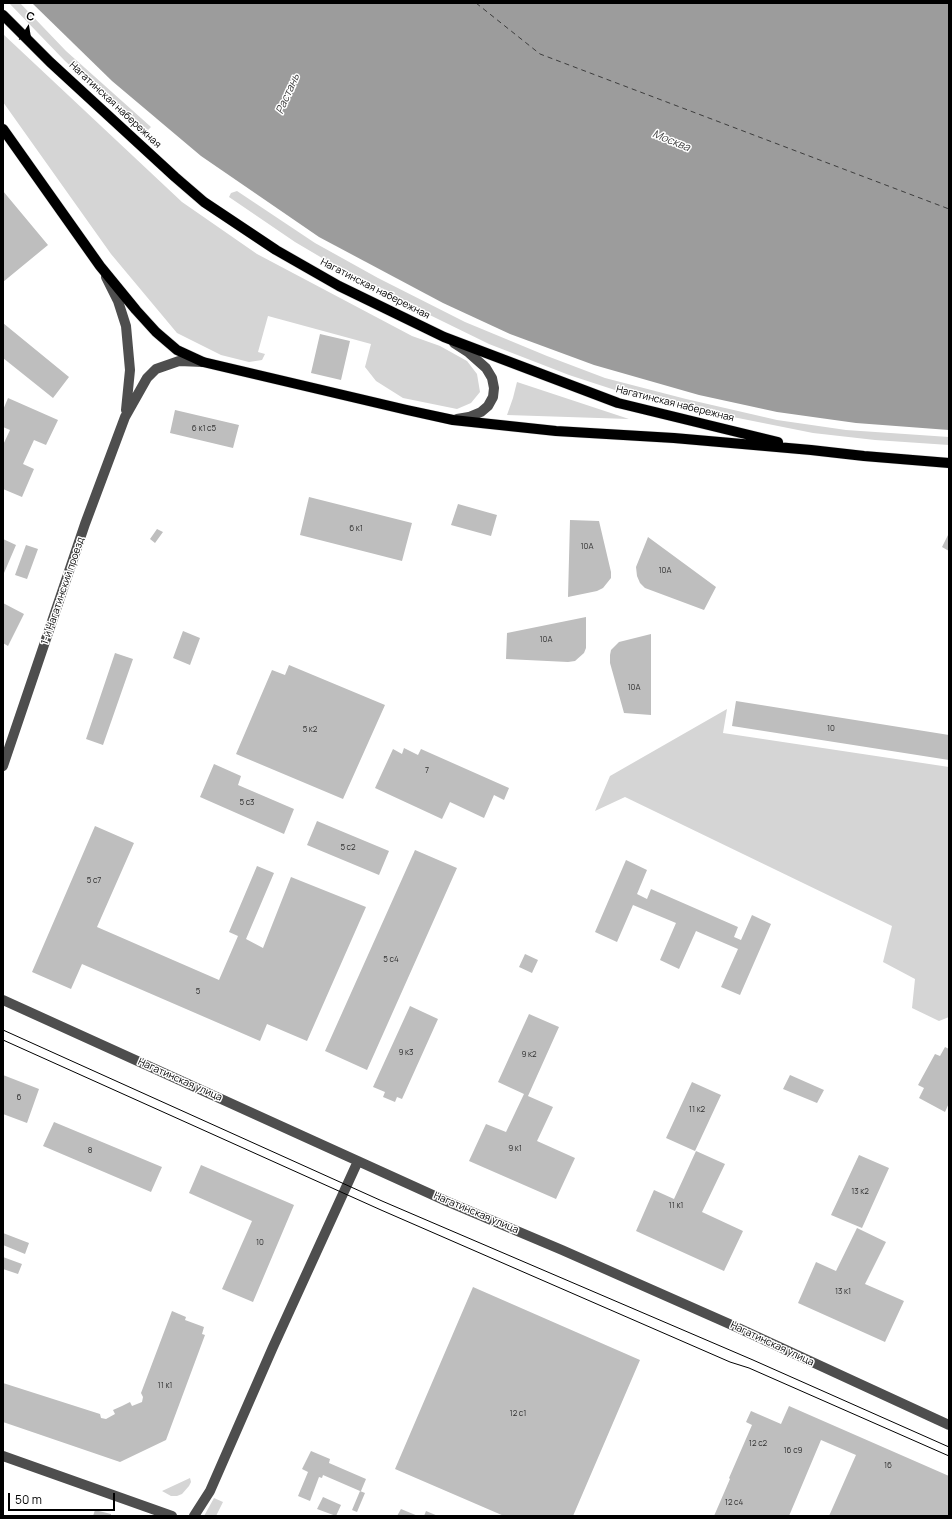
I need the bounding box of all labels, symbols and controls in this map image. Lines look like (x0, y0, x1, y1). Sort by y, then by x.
north arrow (8, 8, 48, 48)
text: С (25, 8, 36, 24)
street label: Нагатинская набережная (67, 59, 163, 151)
water label: Растань (273, 72, 303, 116)
water label: Москва (650, 128, 692, 154)
street label: Нагатинская набережная (318, 256, 432, 322)
street label: Нагатинская набережная (615, 384, 735, 424)
house number: 6 к1 с5 (192, 424, 216, 434)
house number: 6 к1 (349, 524, 363, 534)
street label: 1-й Нагатинский проезд (39, 536, 87, 646)
house number: 10А (580, 542, 594, 552)
house number: 10А (658, 566, 672, 576)
house number: 10А (539, 635, 553, 645)
house number: 10А (627, 683, 641, 693)
house number: 10 (827, 724, 835, 734)
house number: 5 к2 (303, 725, 317, 735)
house number: 7 (425, 766, 429, 776)
house number: 5 с3 (239, 798, 255, 808)
house number: 5 с2 (340, 843, 356, 853)
house number: 5 с7 (87, 876, 101, 886)
house number: 5 с4 (383, 955, 399, 965)
house number: 5 (196, 987, 200, 997)
house number: 9 к3 (399, 1048, 413, 1058)
house number: 9 к2 (521, 1050, 537, 1060)
street label: Нагатинская улица (136, 1056, 224, 1104)
house number: 6 (17, 1093, 21, 1103)
house number: 11 к2 (689, 1105, 705, 1115)
house number: 9 к1 (508, 1144, 522, 1154)
house number: 8 (88, 1146, 92, 1156)
house number: 13 к2 (851, 1187, 869, 1197)
street label: Нагатинская улица (432, 1190, 520, 1236)
house number: 11 к1 (669, 1201, 683, 1211)
house number: 10 (256, 1238, 264, 1248)
house number: 13 к1 (835, 1287, 851, 1297)
street label: Нагатинская улица (728, 1319, 816, 1369)
house number: 11 к1 (158, 1381, 172, 1391)
house number: 12 с1 (510, 1409, 526, 1419)
house number: 12 с2 (749, 1439, 767, 1449)
house number: 16 с9 (783, 1446, 803, 1456)
house number: 16 (884, 1461, 892, 1471)
scale bar (10, 1485, 117, 1511)
text: 50 m (15, 1491, 42, 1508)
house number: 12 с4 (725, 1498, 743, 1508)

